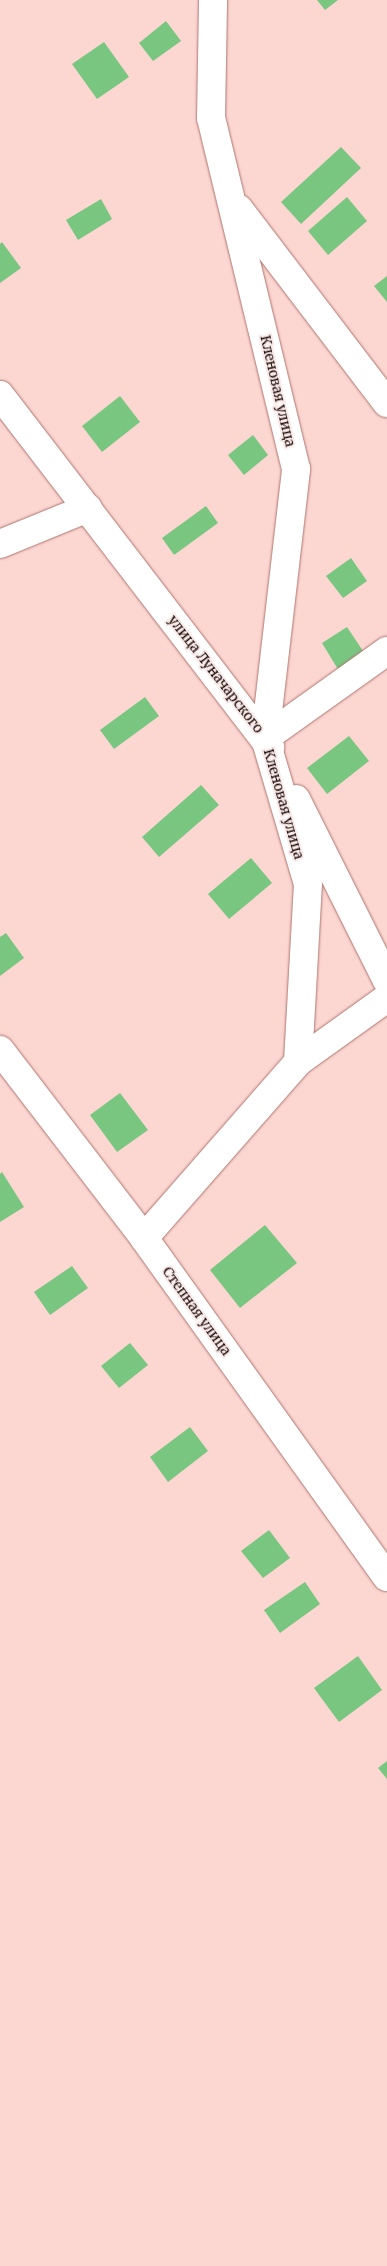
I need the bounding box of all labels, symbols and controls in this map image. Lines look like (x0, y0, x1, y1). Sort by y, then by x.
street label: Кленовая улица (257, 334, 299, 448)
street label: улица Луначарского (165, 612, 267, 736)
street label: Кленовая улица (260, 747, 308, 861)
street label: Степная улица (159, 1263, 235, 1359)

